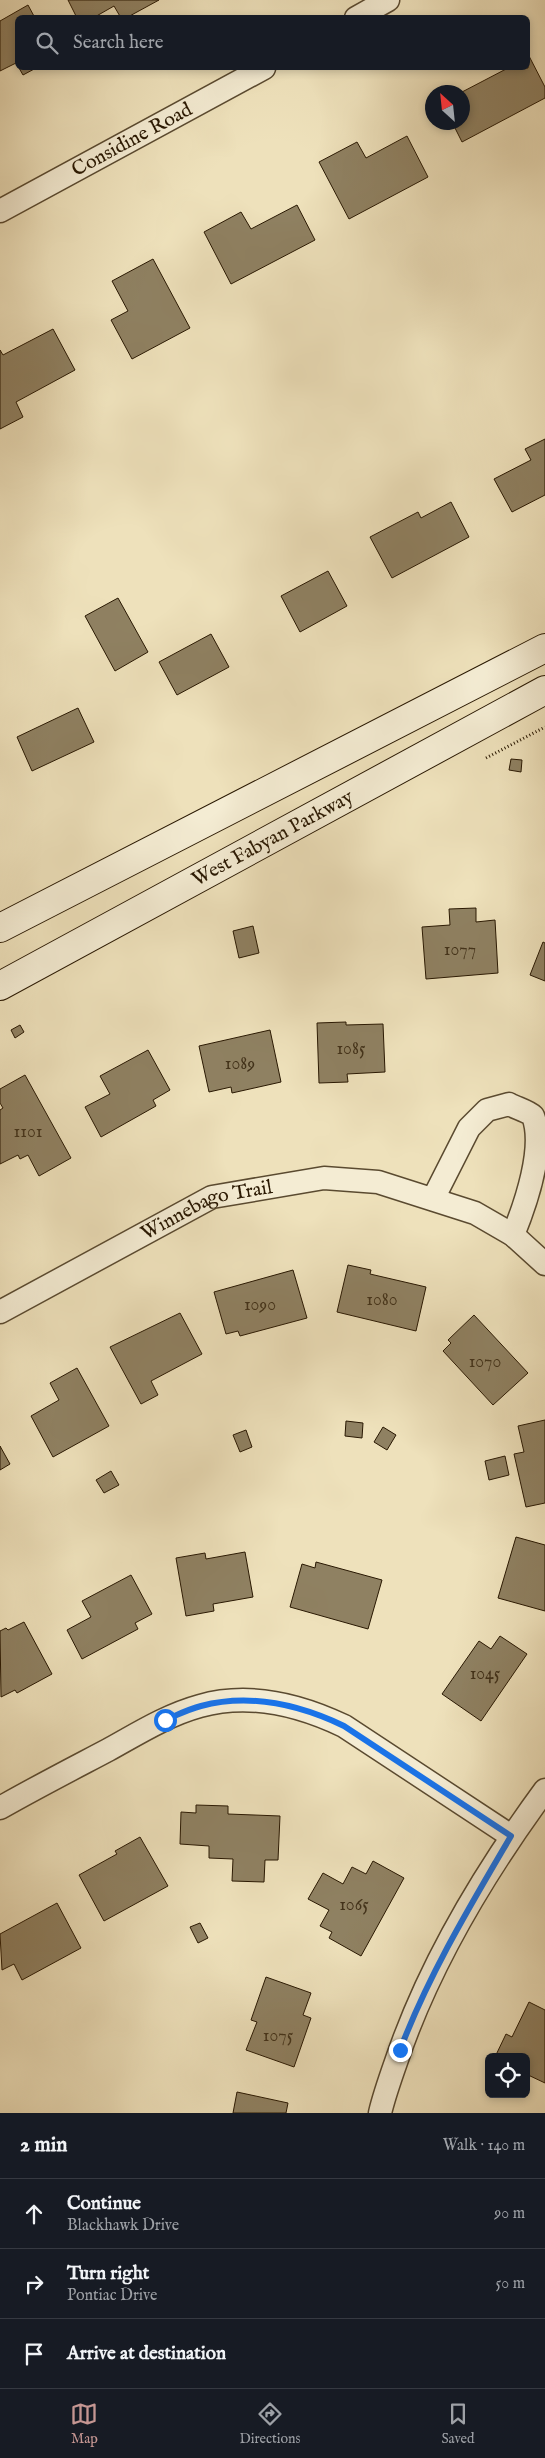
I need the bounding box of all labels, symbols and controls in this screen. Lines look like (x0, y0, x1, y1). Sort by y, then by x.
search box (15, 15, 530, 70)
icon: search (33, 29, 61, 57)
text: Search here (73, 31, 164, 55)
north arrow (425, 85, 470, 130)
street label: Considine Road (67, 97, 197, 182)
street label: West Fabyan Parkway (187, 784, 358, 892)
house number: 1077 (444, 939, 476, 962)
house number: 1085 (336, 1038, 366, 1061)
house number: 1089 (225, 1053, 255, 1076)
house number: 1101 (14, 1121, 42, 1144)
street label: Winnebago Trail (136, 1174, 275, 1246)
house number: 1080 (366, 1289, 398, 1312)
house number: 1090 (244, 1294, 276, 1317)
house number: 1070 (469, 1351, 501, 1374)
house number: 1045 (470, 1663, 501, 1686)
route start (154, 1709, 177, 1732)
house number: 1065 (339, 1894, 369, 1917)
house number: 1075 (263, 2025, 294, 2048)
route end (389, 2039, 412, 2062)
map controls (485, 2053, 530, 2098)
button: locate (485, 2053, 530, 2098)
text: 2 min (20, 2132, 67, 2159)
text: Walk · 140 m (443, 2136, 525, 2156)
text: Continue (67, 2192, 141, 2216)
icon: ahead (20, 2200, 48, 2228)
text: 90 m (494, 2204, 525, 2224)
text: Blackhawk Drive (67, 2216, 179, 2236)
text: Turn right (67, 2262, 149, 2286)
icon: right (20, 2270, 48, 2298)
text: 50 m (496, 2274, 525, 2294)
text: Pontiac Drive (67, 2286, 157, 2306)
icon: arrive (20, 2340, 48, 2368)
text: Arrive at destination (67, 2342, 226, 2366)
tab: Map (70, 2400, 98, 2448)
tab: Directions (239, 2400, 300, 2448)
tab: Saved (441, 2400, 474, 2448)

